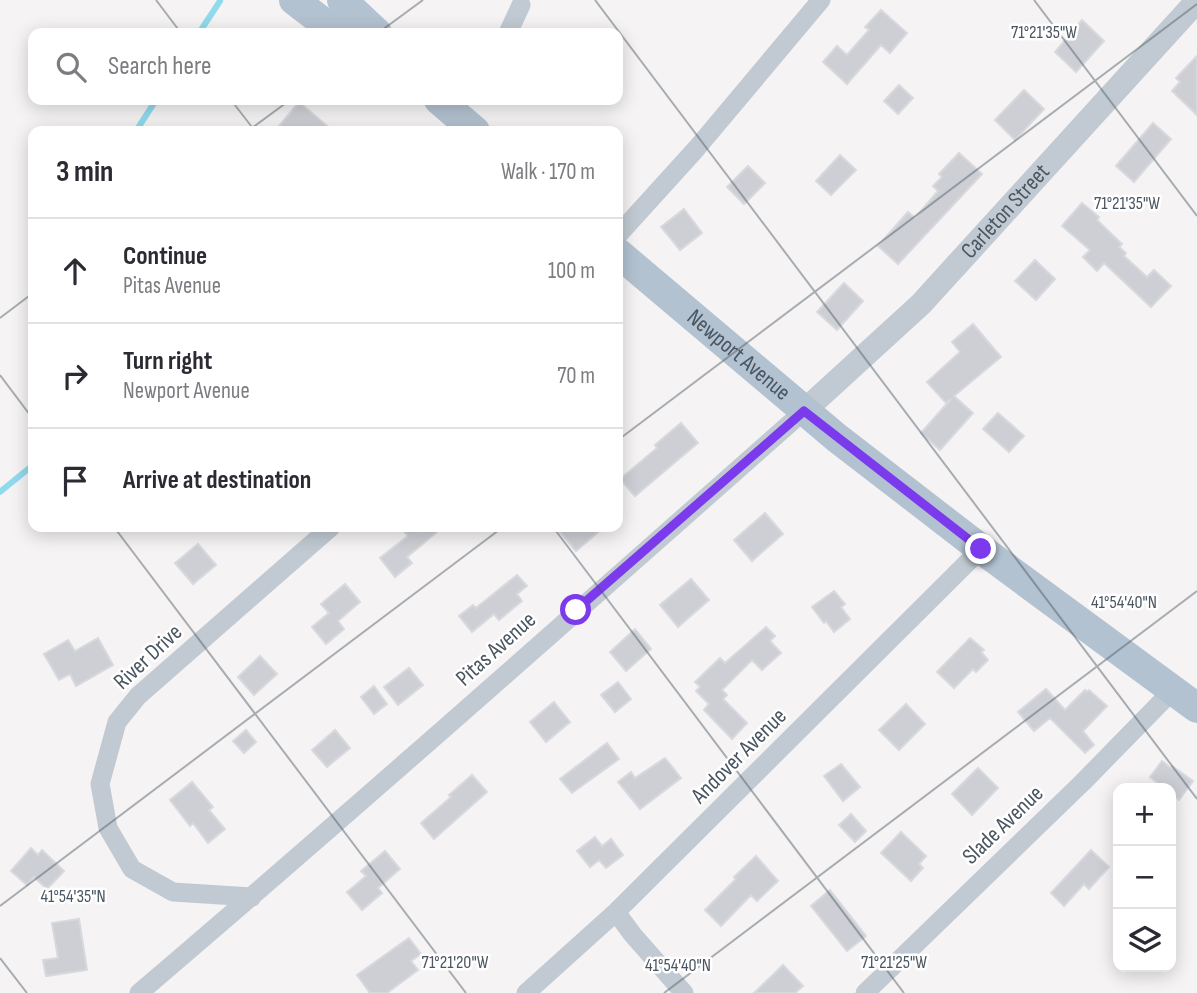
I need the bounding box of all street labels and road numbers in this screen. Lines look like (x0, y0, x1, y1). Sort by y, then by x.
street label: Carleton Street (955, 158, 1056, 264)
street label: Newport Avenue (681, 303, 796, 407)
street label: Pitas Avenue (450, 606, 542, 692)
street label: River Drive (108, 618, 188, 696)
street label: Andover Avenue (685, 702, 793, 810)
street label: Slade Avenue (957, 780, 1049, 870)

